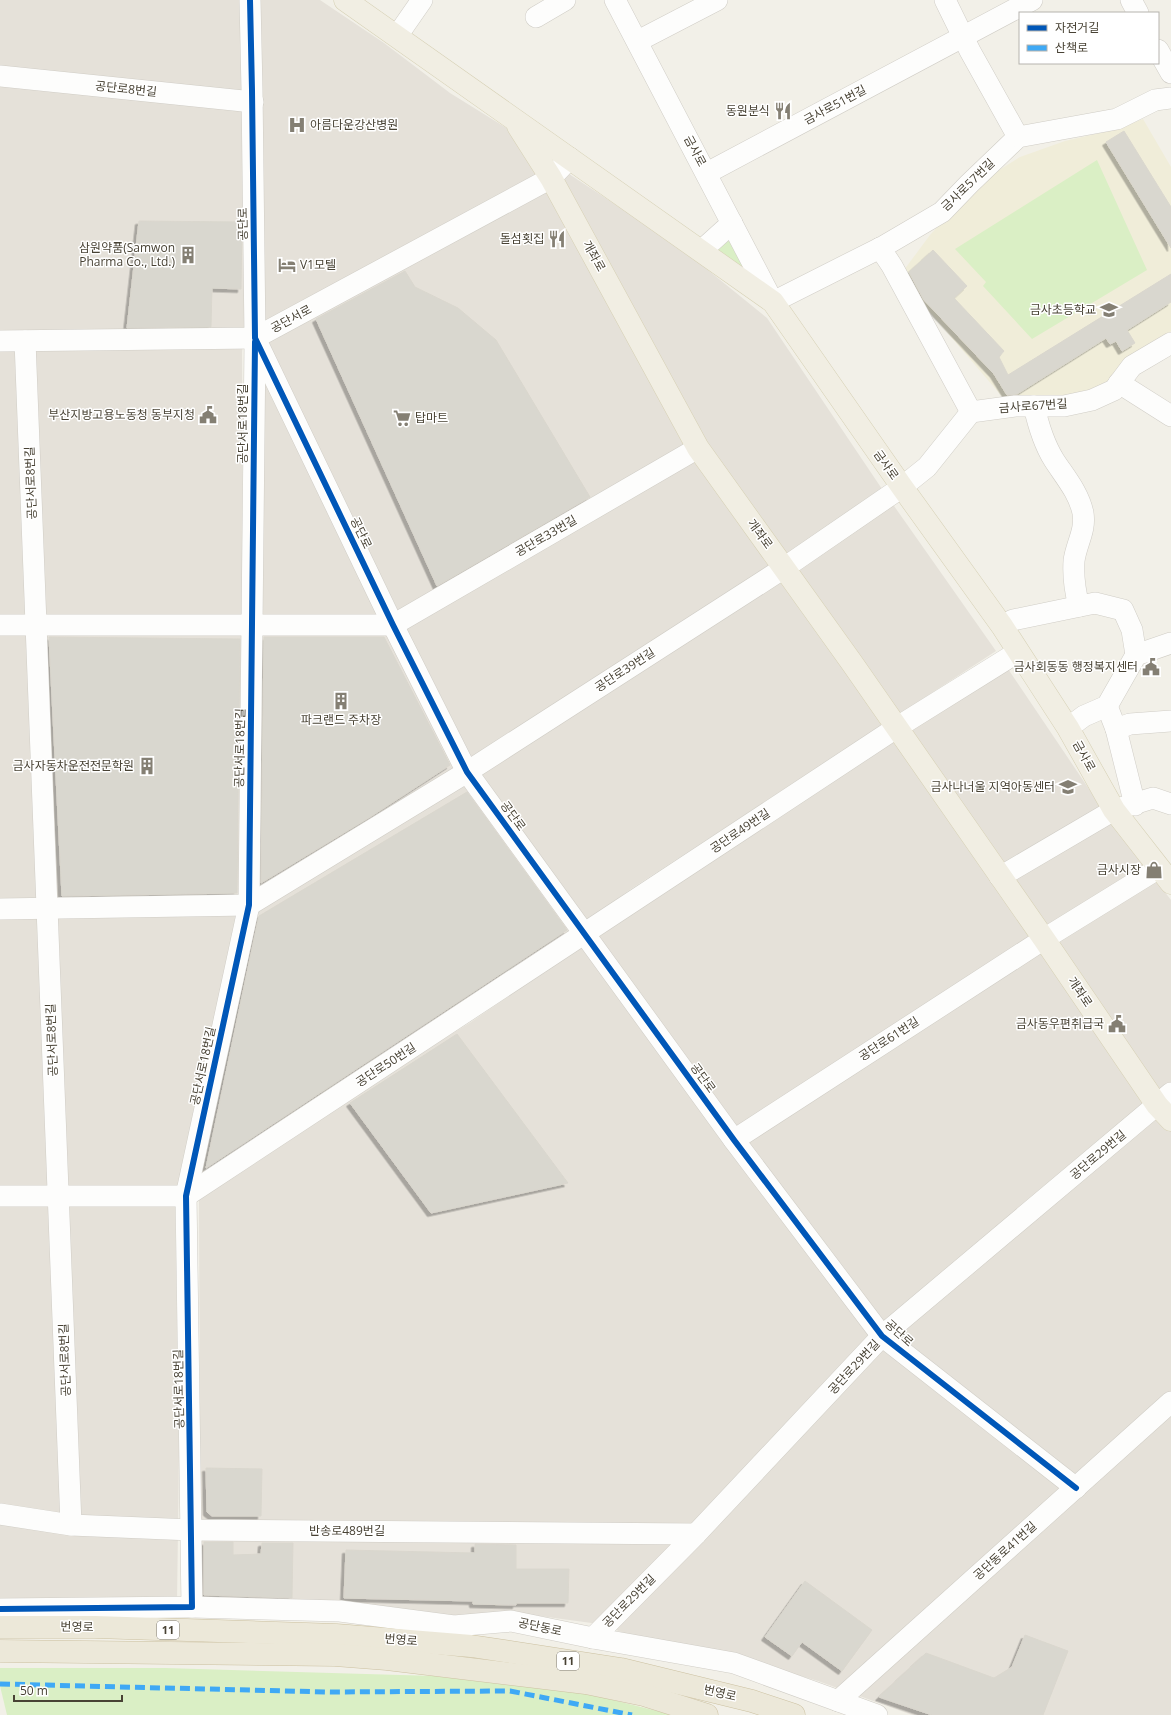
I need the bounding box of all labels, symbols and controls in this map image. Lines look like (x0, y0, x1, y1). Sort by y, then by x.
legend (1019, 12, 1159, 64)
text: 자전거길 (1055, 19, 1099, 36)
text: 산책로 (1055, 39, 1088, 56)
street label: 공단로8번길 (94, 77, 158, 100)
street label: 금사로51번길 (800, 81, 869, 128)
restaurant icon: 동원분식 (773, 101, 793, 121)
place label: 동원분식 (726, 102, 770, 119)
hospital icon: 아름다운강산병원 (287, 115, 307, 135)
place label: 아름다운강산병원 (310, 116, 398, 133)
street label: 금사로 (680, 132, 711, 169)
street label: 금사로57번길 (937, 155, 998, 215)
street label: 공단로 (234, 207, 251, 241)
restaurant icon: 돌섬횟집 (547, 229, 567, 249)
place label: 돌섬횟집 (500, 230, 544, 247)
street label: 개좌로 (579, 237, 610, 274)
place label: 삼원약품(Samwon Pharma Co., Ltd.) (79, 239, 175, 270)
building icon: 삼원약품(Samwon Pharma Co., Ltd.) (178, 245, 198, 265)
hotel icon: V1모텔 (277, 255, 297, 275)
place label: V1모텔 (300, 256, 336, 273)
school or university icon: 금사초등학교 (1099, 300, 1119, 320)
street label: 공단서로 (267, 301, 314, 336)
place label: 금사초등학교 (1030, 301, 1096, 318)
street label: 공단서로18번길 (234, 384, 251, 464)
street label: 금사로67번길 (998, 395, 1068, 416)
public building icon: 부산지방고용노동청 동부지청 (198, 405, 218, 425)
place label: 부산지방고용노동청 동부지청 (48, 406, 195, 423)
supermarket icon: 탑마트 (392, 408, 412, 428)
place label: 탑마트 (415, 409, 448, 426)
street label: 공단서로8번길 (21, 446, 40, 520)
street label: 금사로 (870, 446, 903, 483)
street label: 공단로33번길 (512, 511, 580, 560)
street label: 공단로 (347, 514, 376, 551)
street label: 개좌로 (744, 515, 777, 552)
street label: 공단로39번길 (591, 644, 658, 695)
public building icon: 금사회동동 행정복지센터 (1141, 657, 1161, 677)
place label: 금사회동동 행정복지센터 (1013, 658, 1138, 675)
building icon: 파크랜드 주차장 (331, 691, 351, 711)
street label: 공단서로18번길 (230, 708, 249, 788)
place label: 파크랜드 주차장 (301, 711, 381, 728)
street label: 금사로 (1069, 737, 1100, 774)
building icon: 금사자동차운전전문학원 (137, 756, 157, 776)
place label: 금사자동차운전전문학원 (13, 757, 134, 774)
school or university icon: 금사나너울 지역아동센터 (1058, 777, 1078, 797)
place label: 금사나너울 지역아동센터 (930, 778, 1055, 795)
street label: 공단로 (497, 797, 530, 834)
street label: 공단로49번길 (706, 804, 773, 857)
shop icon: 금사시장 (1144, 860, 1164, 880)
place label: 금사시장 (1097, 861, 1141, 878)
street label: 개좌로 (1064, 973, 1097, 1010)
street label: 공단서로8번길 (42, 1003, 61, 1077)
street label: 공단로61번길 (855, 1013, 922, 1064)
public building icon: 금사동우편취급국 (1107, 1014, 1127, 1034)
place label: 금사동우편취급국 (1016, 1015, 1104, 1032)
street label: 공단서로18번길 (186, 1025, 219, 1107)
street label: 공단로50번길 (352, 1039, 419, 1090)
street label: 공단로 (687, 1059, 720, 1096)
street label: 공단로29번길 (1066, 1126, 1130, 1183)
street label: 공단로 (881, 1315, 917, 1350)
street label: 공단서로8번길 (55, 1323, 74, 1397)
street label: 공단로29번길 (824, 1336, 883, 1398)
street label: 공단서로18번길 (169, 1349, 188, 1429)
street label: 공단동로41번길 (969, 1518, 1040, 1584)
street label: 반송로489번길 (309, 1522, 385, 1539)
street label: 공단로29번길 (598, 1570, 659, 1631)
street label: 공단동로 (517, 1614, 563, 1639)
street label: 번영로 (60, 1618, 94, 1635)
road number: 11 (157, 1621, 179, 1639)
street label: 번영로 (384, 1630, 418, 1649)
road number: 11 (557, 1652, 579, 1670)
scale bar (14, 1677, 122, 1703)
street label: 번영로 (702, 1681, 738, 1705)
text: 50 m (20, 1682, 48, 1699)

